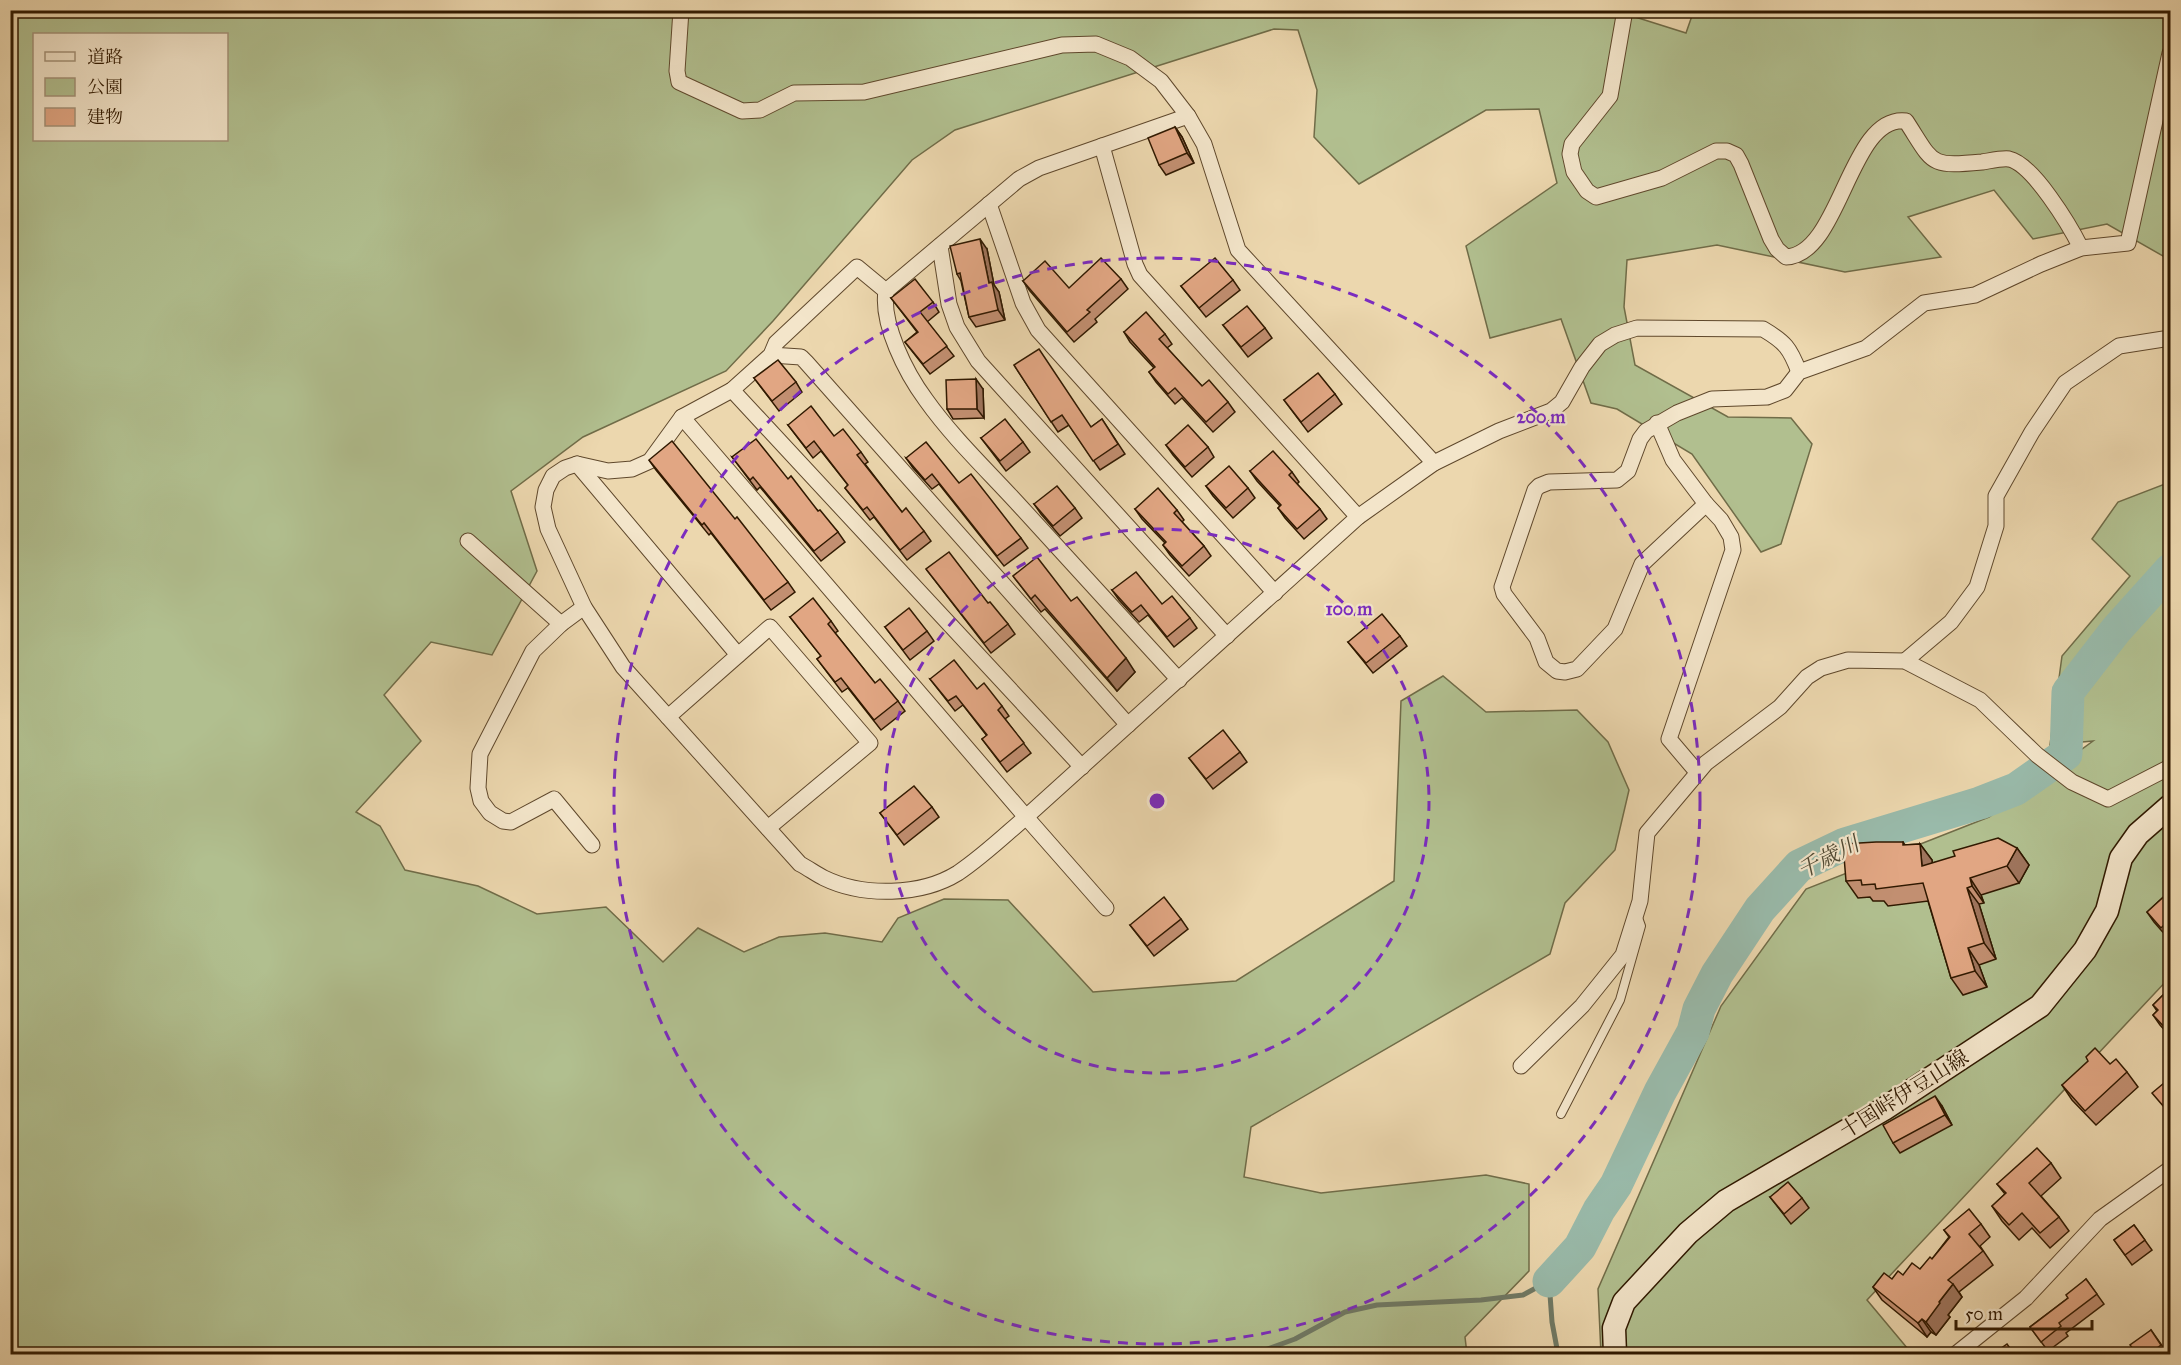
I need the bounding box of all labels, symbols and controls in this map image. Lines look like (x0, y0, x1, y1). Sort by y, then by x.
legend (33, 33, 228, 141)
text: 道路 (87, 46, 123, 68)
text: 公園 (87, 76, 123, 98)
text: 建物 (87, 106, 123, 128)
text: 200 m (1517, 406, 1566, 428)
text: 100 m (1326, 598, 1373, 620)
centre of rings (1147, 791, 1167, 811)
water label: 千歳川 (1792, 829, 1865, 884)
street label: 十国峠伊豆山線 (1835, 1044, 1973, 1144)
scale bar (1956, 1293, 2092, 1331)
text: 50 m (1965, 1303, 2003, 1325)

